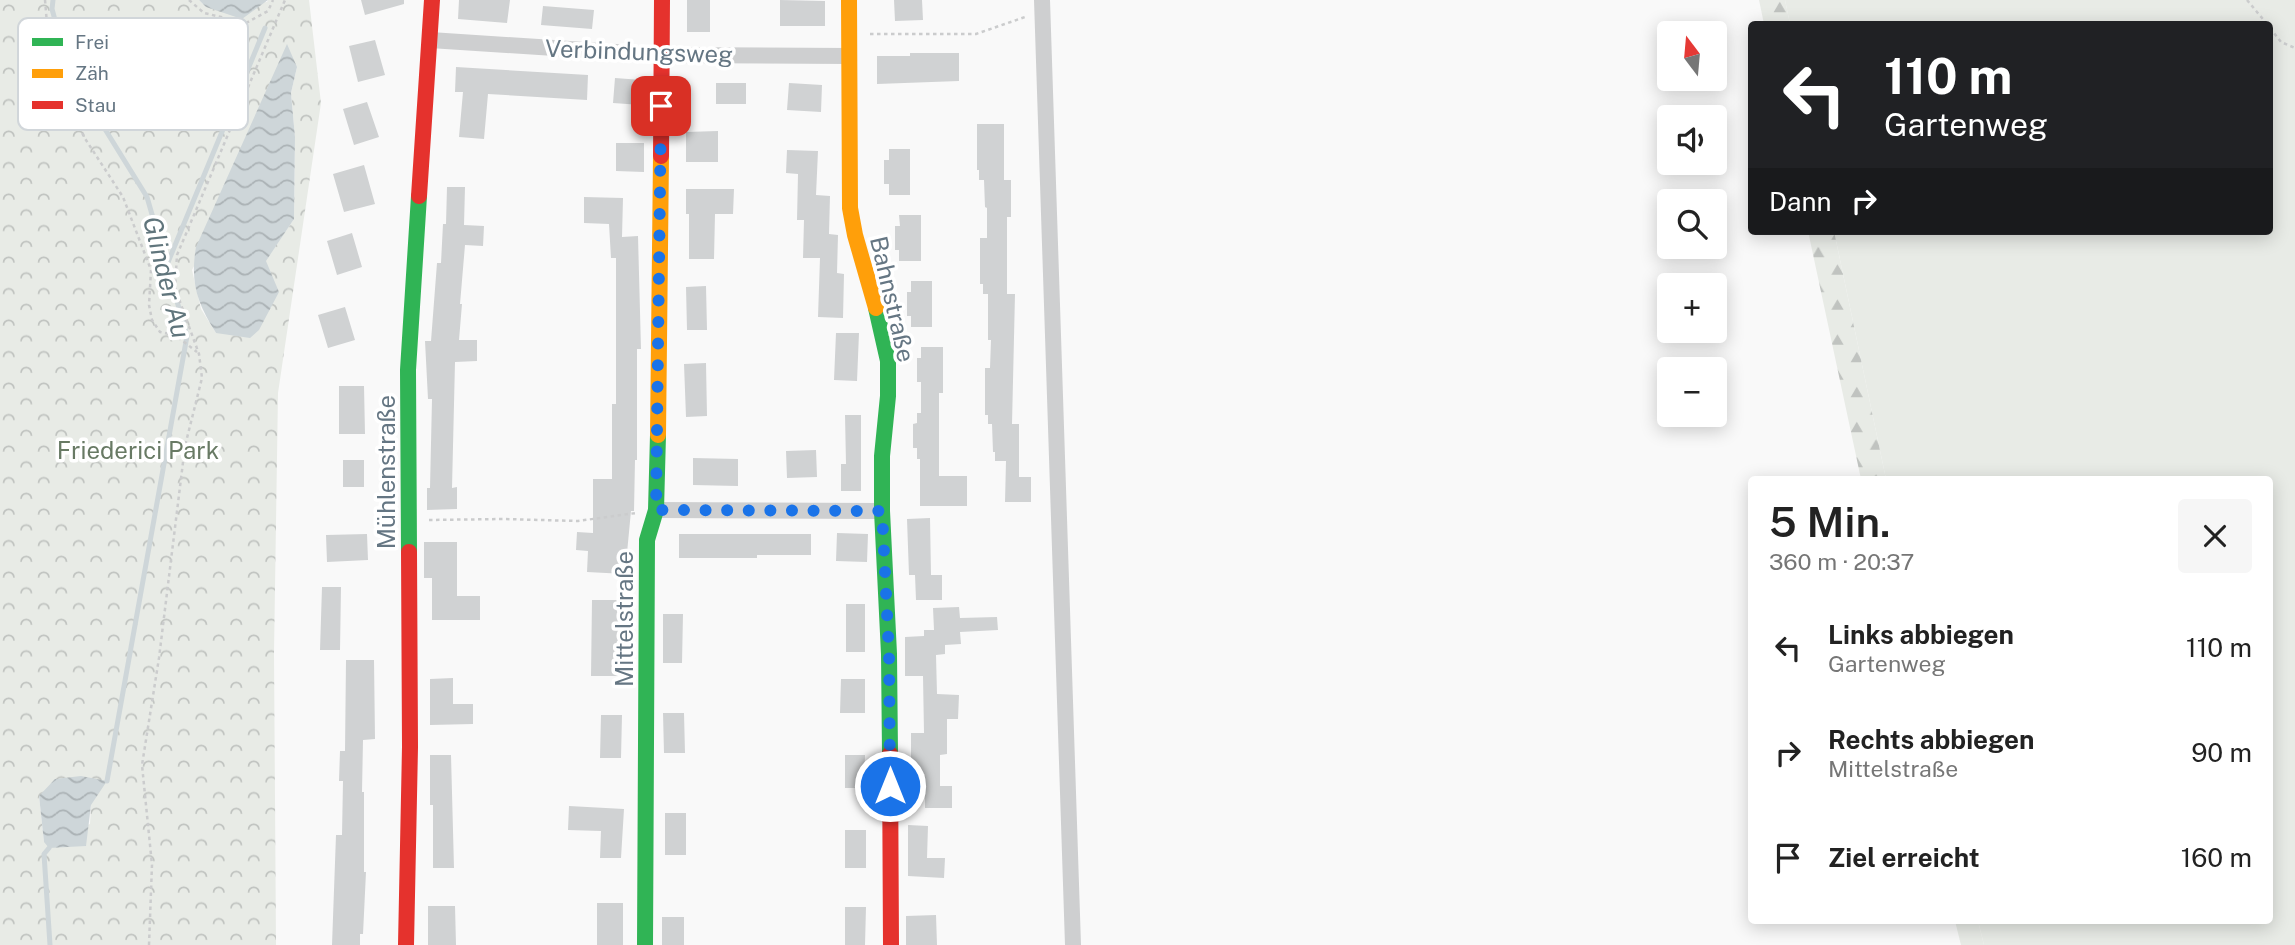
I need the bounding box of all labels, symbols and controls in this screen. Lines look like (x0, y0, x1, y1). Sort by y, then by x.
legend (18, 18, 248, 130)
north arrow (1657, 21, 1727, 91)
map controls (1657, 21, 1727, 427)
text: Frei (75, 31, 109, 53)
street label: Verbindungsweg (545, 34, 733, 68)
text: 110 m (1884, 47, 2012, 105)
icon: left (1769, 49, 1860, 140)
text: Zäh (75, 62, 109, 84)
pin (631, 76, 691, 136)
icon: arrive (642, 87, 680, 125)
text: Stau (75, 94, 116, 116)
button: sound (1657, 105, 1727, 175)
text: Gartenweg (1884, 106, 2048, 143)
icon: right (1845, 182, 1883, 220)
text: Dann (1769, 186, 1831, 217)
button: search (1657, 189, 1727, 259)
water label: Glinder Au (137, 213, 197, 341)
street label: Bahnstraße (865, 233, 921, 365)
button: + (1657, 273, 1727, 343)
button: − (1657, 357, 1727, 427)
street label: Mühlenstraße (372, 395, 400, 549)
park label: Friederici Park (57, 436, 219, 464)
text: 5 Min. (1769, 497, 1891, 546)
button: close (2178, 499, 2252, 573)
text: 360 m · 20:37 (1769, 548, 1914, 575)
street label: Mittelstraße (610, 551, 638, 687)
text: Links abbiegen (1828, 619, 2014, 650)
icon: left (1769, 629, 1807, 667)
text: 110 m (2186, 632, 2252, 663)
text: Gartenweg (1828, 650, 1946, 677)
text: Rechts abbiegen (1828, 724, 2034, 755)
icon: right (1769, 734, 1807, 772)
text: 90 m (2191, 737, 2252, 768)
position arrow (853, 749, 927, 823)
text: Mittelstraße (1828, 755, 1958, 782)
icon: arrive (1769, 839, 1807, 877)
text: Ziel erreicht (1828, 842, 1980, 873)
text: 160 m (2181, 842, 2252, 873)

